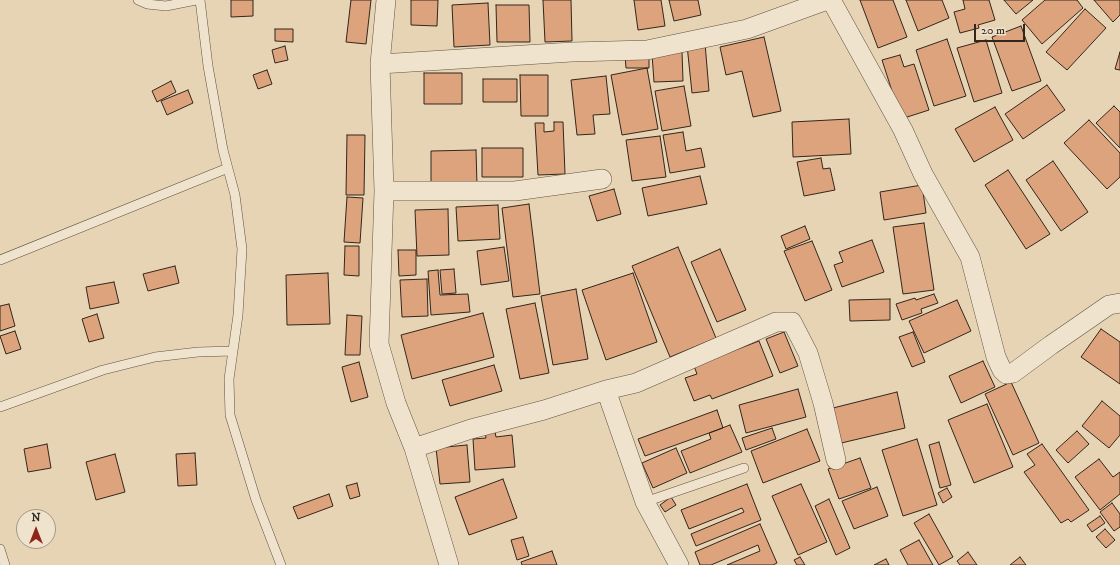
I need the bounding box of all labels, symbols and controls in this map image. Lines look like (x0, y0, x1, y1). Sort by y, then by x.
scale bar (976, 16, 1027, 42)
text: 20 m (981, 23, 1005, 38)
north arrow (16, 509, 56, 549)
text: N (31, 511, 41, 525)

